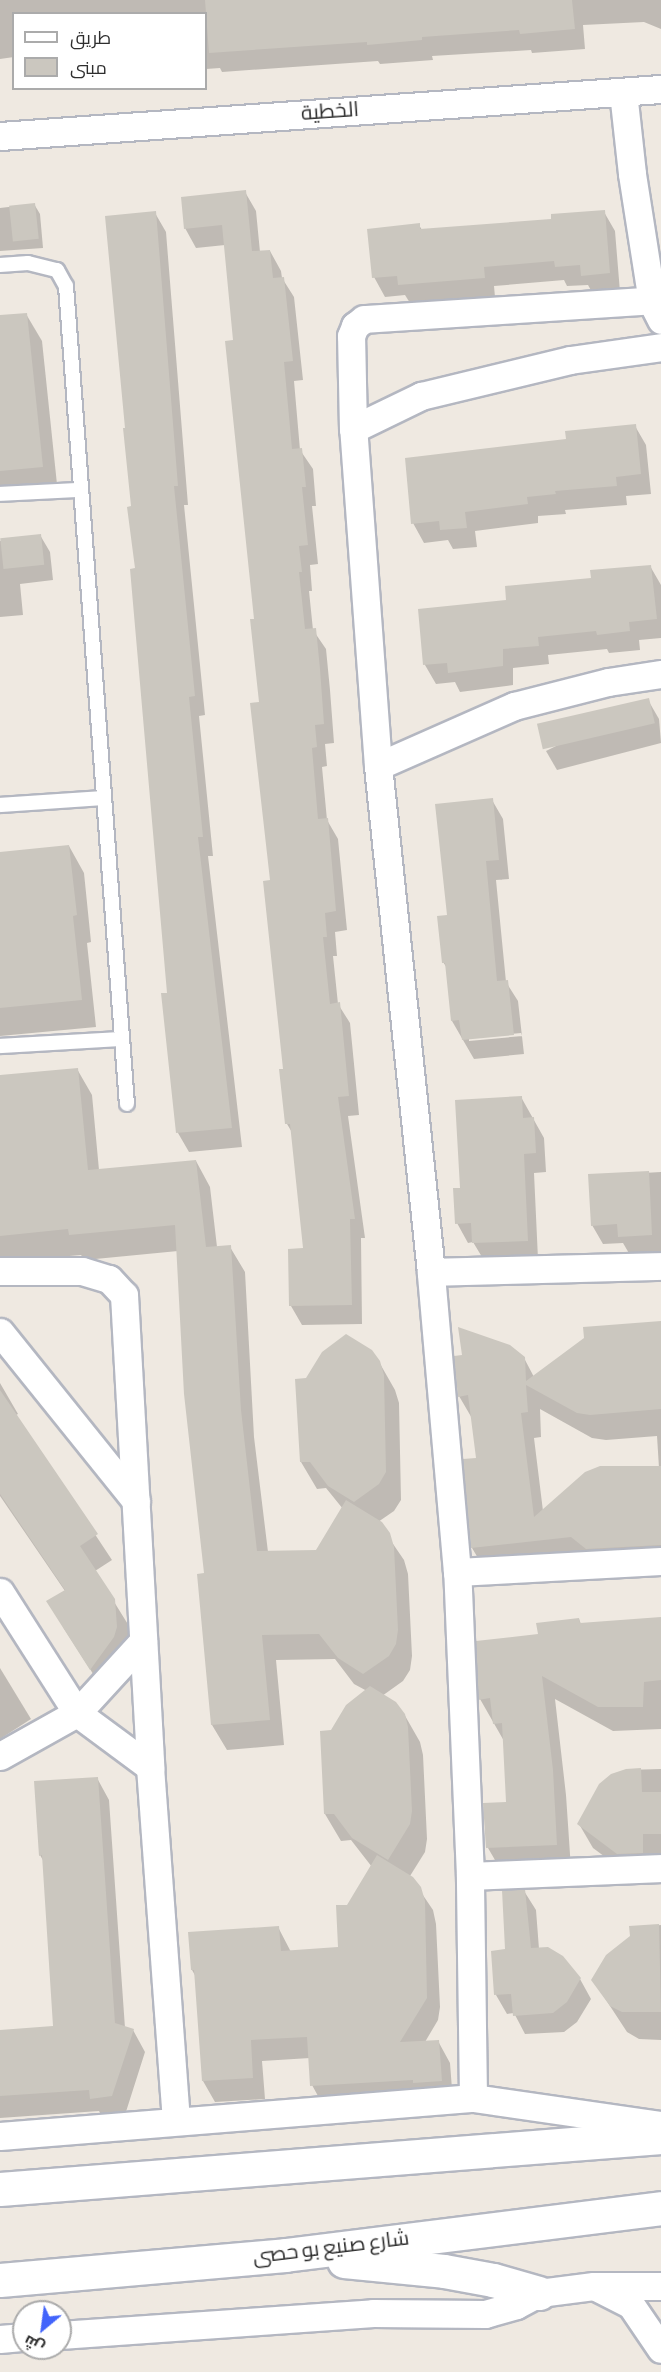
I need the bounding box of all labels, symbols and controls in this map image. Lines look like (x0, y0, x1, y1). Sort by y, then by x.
legend (12, 12, 207, 90)
text: طريق (70, 30, 111, 48)
text: مبنى (70, 60, 107, 78)
street label: الخطية (300, 97, 360, 127)
street label: شارع صنيع بو حصى (251, 2226, 411, 2270)
north arrow (12, 2300, 72, 2360)
text: ش (21, 2332, 47, 2356)

